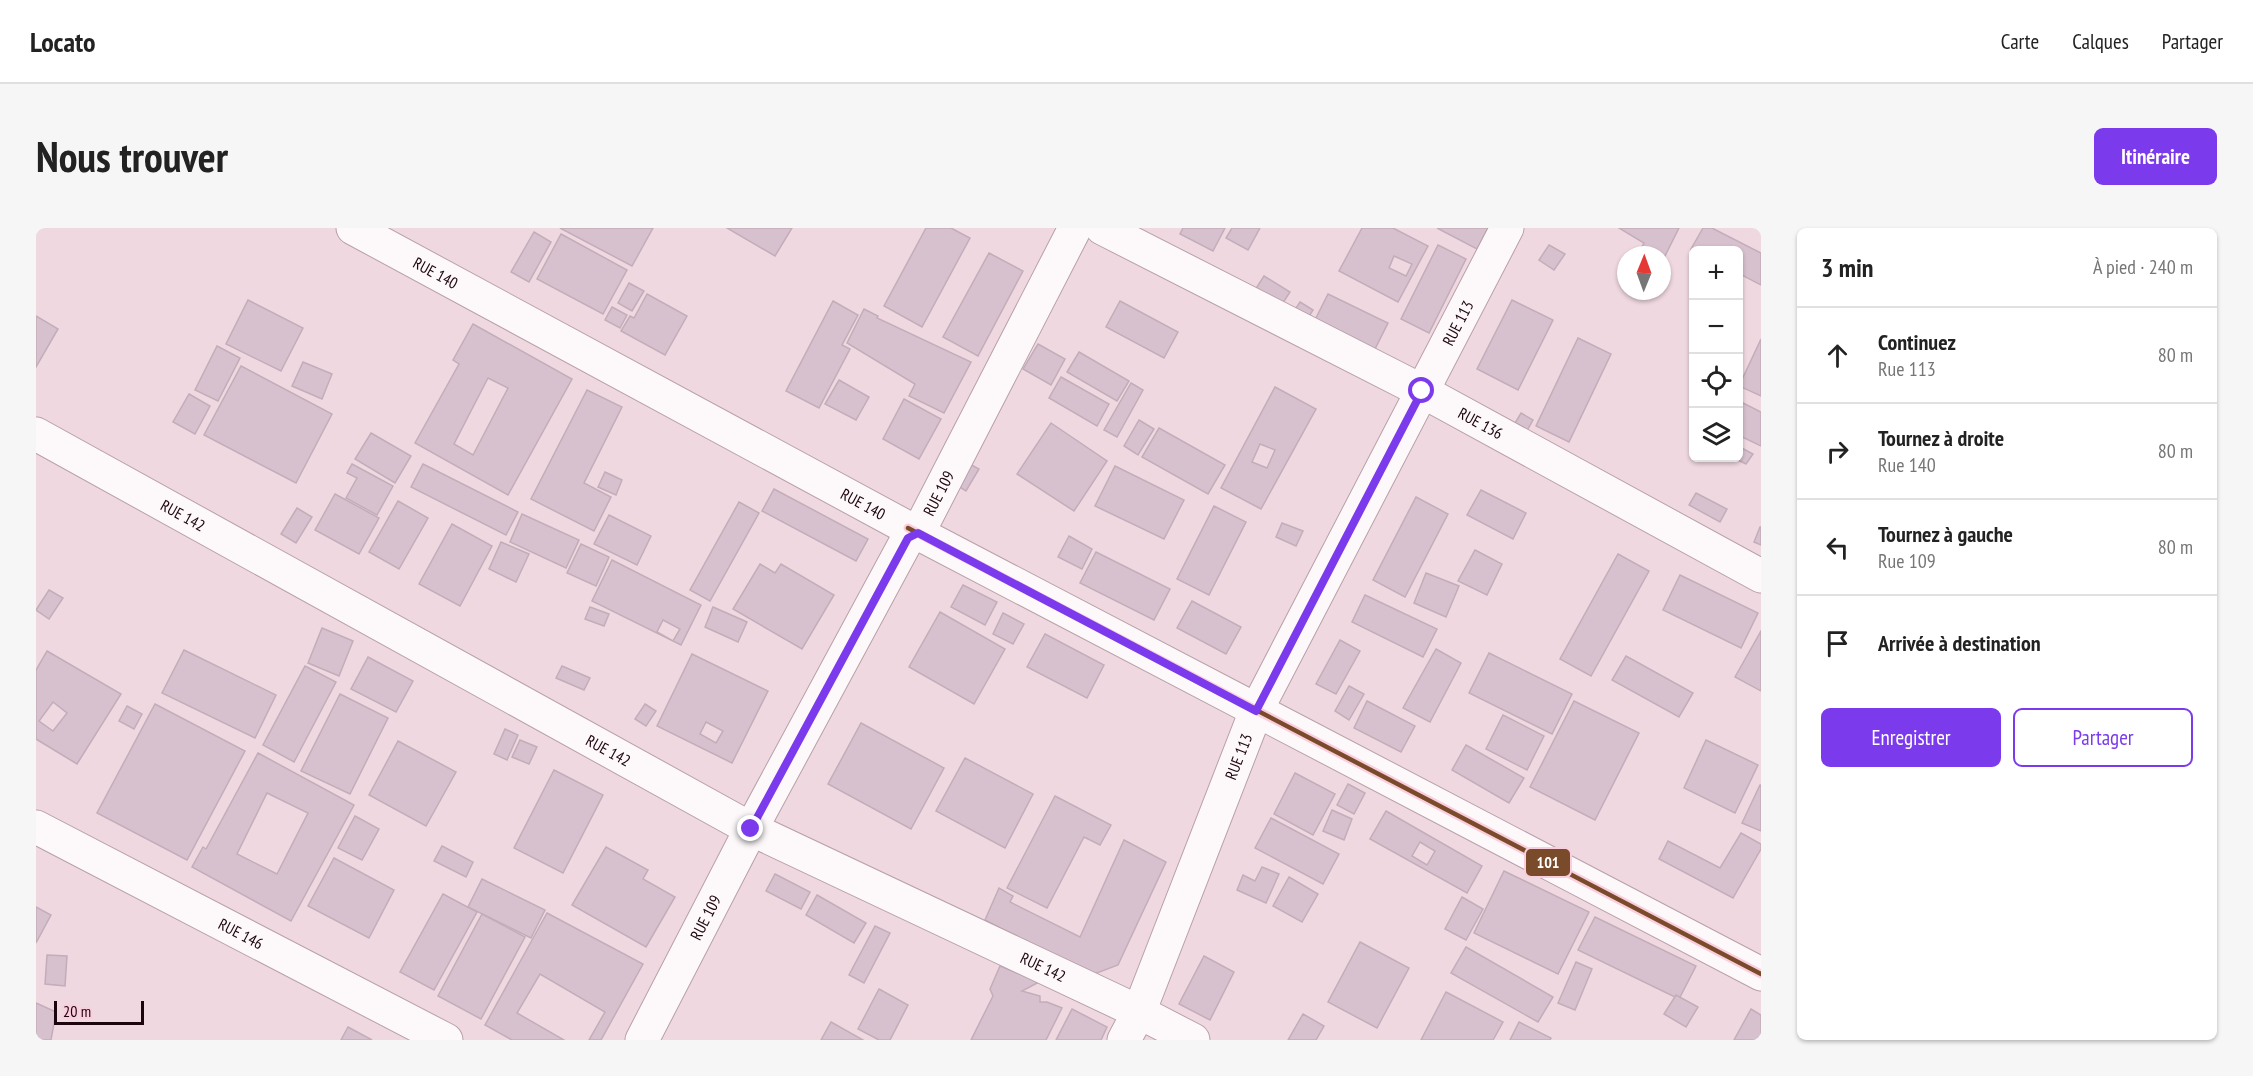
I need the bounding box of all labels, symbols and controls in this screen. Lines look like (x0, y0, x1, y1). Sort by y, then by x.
text: Locato (30, 23, 96, 60)
text: Carte (2001, 28, 2039, 55)
text: Calques (2072, 28, 2129, 55)
text: Partager (2162, 28, 2223, 55)
button: Itinéraire (2094, 128, 2217, 185)
text: Nous trouver (36, 129, 228, 184)
north arrow (1617, 246, 1671, 300)
map controls (1689, 246, 1743, 462)
button: + (1689, 246, 1743, 300)
text: 3 min (1821, 251, 1874, 284)
street label: RUE 140 (410, 253, 462, 293)
text: À pied · 240 m (2093, 254, 2193, 280)
street label: RUE 113 (1438, 297, 1478, 349)
button: − (1689, 300, 1743, 354)
text: Continuez (1878, 328, 1956, 356)
icon: ahead (1821, 339, 1854, 372)
text: 80 m (2158, 342, 2193, 368)
button: locate (1689, 354, 1743, 408)
text: Rue 113 (1878, 356, 1936, 382)
route start (1408, 377, 1434, 403)
street label: RUE 136 (1455, 403, 1507, 443)
button: layers (1689, 408, 1743, 462)
text: Tournez à droite (1878, 424, 2004, 452)
icon: right (1821, 435, 1854, 468)
text: 80 m (2158, 438, 2193, 464)
text: Rue 140 (1878, 452, 1936, 478)
street label: RUE 109 (919, 467, 958, 519)
street label: RUE 140 (837, 484, 889, 524)
street label: RUE 142 (157, 495, 209, 536)
text: Tournez à gauche (1878, 520, 2013, 548)
icon: left (1821, 531, 1854, 564)
text: 80 m (2158, 534, 2193, 560)
text: Rue 109 (1878, 548, 1936, 574)
icon: arrive (1821, 627, 1854, 660)
text: Arrivée à destination (1878, 629, 2041, 657)
button: Enregistrer (1821, 708, 2001, 767)
button: Partager (2013, 708, 2193, 767)
street label: RUE 142 (583, 730, 634, 771)
street label: RUE 113 (1220, 730, 1256, 782)
route end (737, 815, 763, 841)
line badge: 101 (1525, 848, 1571, 877)
text: 101 (1537, 852, 1559, 872)
street label: RUE 109 (685, 892, 725, 943)
street label: RUE 146 (215, 914, 267, 953)
street label: RUE 142 (1017, 948, 1069, 986)
scale bar (54, 998, 144, 1026)
text: 20 m (63, 1001, 91, 1021)

